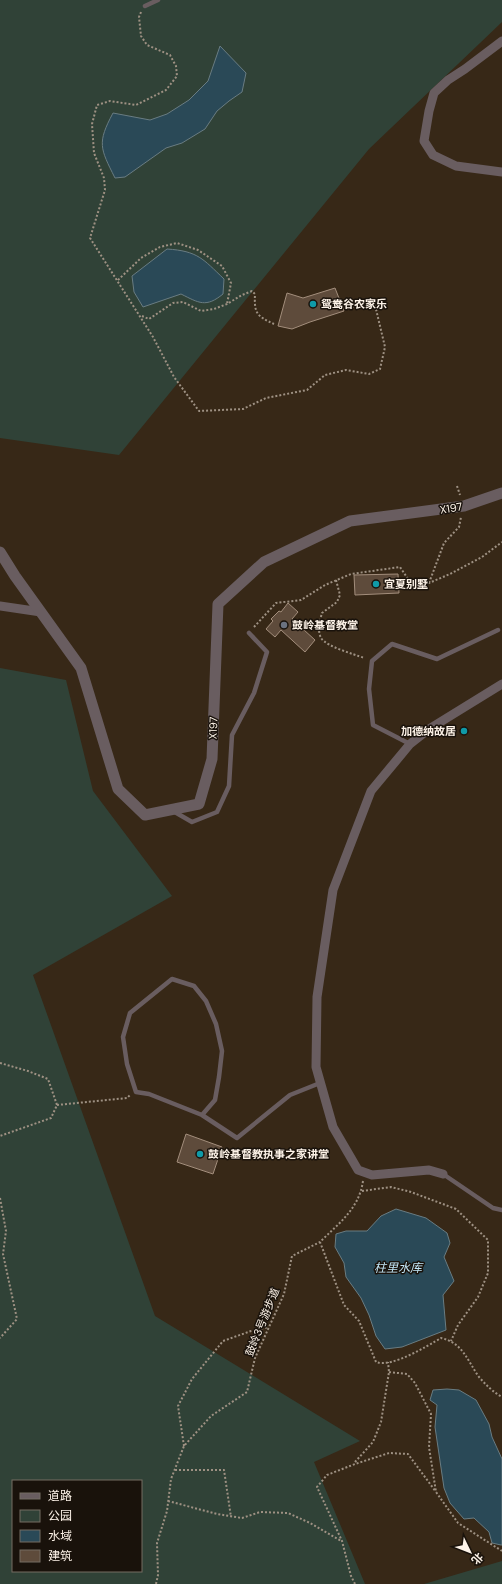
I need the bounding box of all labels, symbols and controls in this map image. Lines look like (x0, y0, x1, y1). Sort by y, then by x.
place label: 鸳鸯谷农家乐 (321, 297, 387, 311)
marker: 鸳鸯谷农家乐 (308, 299, 318, 309)
street label: X197 (439, 499, 463, 517)
place label: 宜夏别墅 (384, 577, 428, 591)
marker: 宜夏别墅 (371, 579, 381, 589)
place label: 鼓岭基督教堂 (292, 618, 358, 632)
marker: 鼓岭基督教堂 (279, 620, 289, 630)
street label: X197 (206, 716, 220, 740)
place label: 加德纳故居 (401, 724, 456, 738)
marker: 加德纳故居 (459, 726, 469, 736)
place label: 鼓岭基督教执事之家讲堂 (208, 1147, 329, 1161)
marker: 鼓岭基督教执事之家讲堂 (195, 1149, 205, 1159)
water label: 柱里水库 (374, 1260, 424, 1276)
street label: 鼓岭3号游步道 (242, 1286, 282, 1358)
legend (12, 1480, 142, 1572)
text: 道路 (48, 1488, 72, 1504)
text: 公园 (48, 1508, 72, 1524)
text: 水域 (48, 1528, 72, 1544)
north arrow (450, 1532, 490, 1572)
text: 建筑 (48, 1548, 72, 1564)
text: 北 (468, 1550, 486, 1568)

